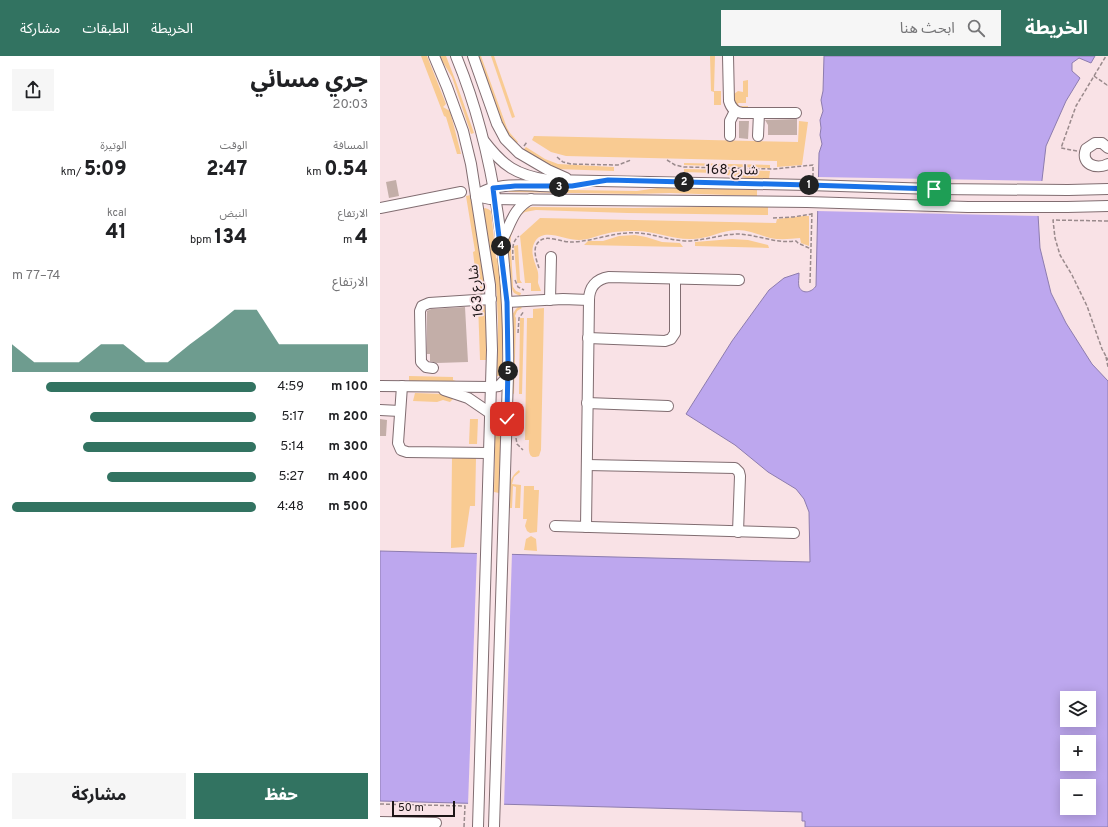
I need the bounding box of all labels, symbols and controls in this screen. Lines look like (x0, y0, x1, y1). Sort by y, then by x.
search box (721, 10, 1001, 46)
icon: search (965, 17, 987, 39)
text: الخريطة (1025, 17, 1088, 41)
text: ابحث هنا (900, 20, 955, 39)
text: مشاركة (20, 21, 60, 38)
text: الطبقات (82, 21, 129, 38)
text: الخريطة (151, 21, 193, 38)
text: جري مسائي (251, 68, 368, 95)
button: share (12, 69, 54, 111)
text: 20:03 (333, 97, 368, 113)
text: الوتيرة (100, 139, 127, 153)
text: الوقت (220, 139, 247, 153)
text: المسافة (333, 139, 368, 153)
text: 5:09 (84, 157, 127, 183)
text: 2:47 (206, 157, 247, 183)
text: 0.54 (324, 157, 368, 183)
street label: شارع 168 (705, 162, 758, 180)
text: /km (61, 165, 84, 179)
text: km (306, 165, 324, 179)
pin: 2 (674, 172, 694, 192)
pin (917, 172, 951, 206)
text: 2 (681, 175, 687, 189)
pin: 1 (799, 175, 819, 195)
pin: 3 (549, 177, 569, 197)
text: 1 (807, 178, 811, 192)
icon: arrive (923, 178, 945, 200)
text: 3 (556, 180, 562, 194)
text: kcal (107, 206, 127, 220)
text: النبض (219, 207, 247, 221)
text: الارتفاع (338, 207, 368, 221)
text: 41 (105, 220, 127, 246)
text: 134 (214, 225, 247, 251)
text: 4 (355, 225, 368, 251)
text: bpm (190, 233, 214, 247)
text: m (343, 233, 355, 247)
pin: 4 (491, 236, 511, 256)
text: 4 (497, 239, 505, 253)
street label: شارع 163 (465, 264, 489, 318)
text: 74–77 m (12, 268, 60, 284)
text: الارتفاع (332, 275, 368, 291)
pin: 5 (498, 361, 518, 381)
text: 5 (505, 364, 511, 378)
text: 4:59 (277, 379, 304, 395)
text: 100 m (331, 379, 368, 395)
pin (490, 402, 524, 436)
icon: check (496, 408, 518, 430)
text: 5:17 (281, 409, 304, 425)
text: 200 m (328, 409, 368, 425)
text: 5:14 (280, 439, 304, 455)
text: 300 m (329, 439, 368, 455)
text: 5:27 (278, 469, 304, 485)
text: 400 m (328, 469, 368, 485)
text: 4:48 (277, 499, 304, 515)
text: 500 m (328, 499, 368, 515)
map controls (1060, 691, 1096, 815)
button: layers (1060, 691, 1096, 727)
button: + (1060, 735, 1096, 771)
button: مشاركة (12, 773, 186, 819)
button: حفظ (194, 773, 368, 819)
button: − (1060, 779, 1096, 815)
scale bar (392, 799, 455, 818)
text: 50 m (398, 801, 424, 815)

